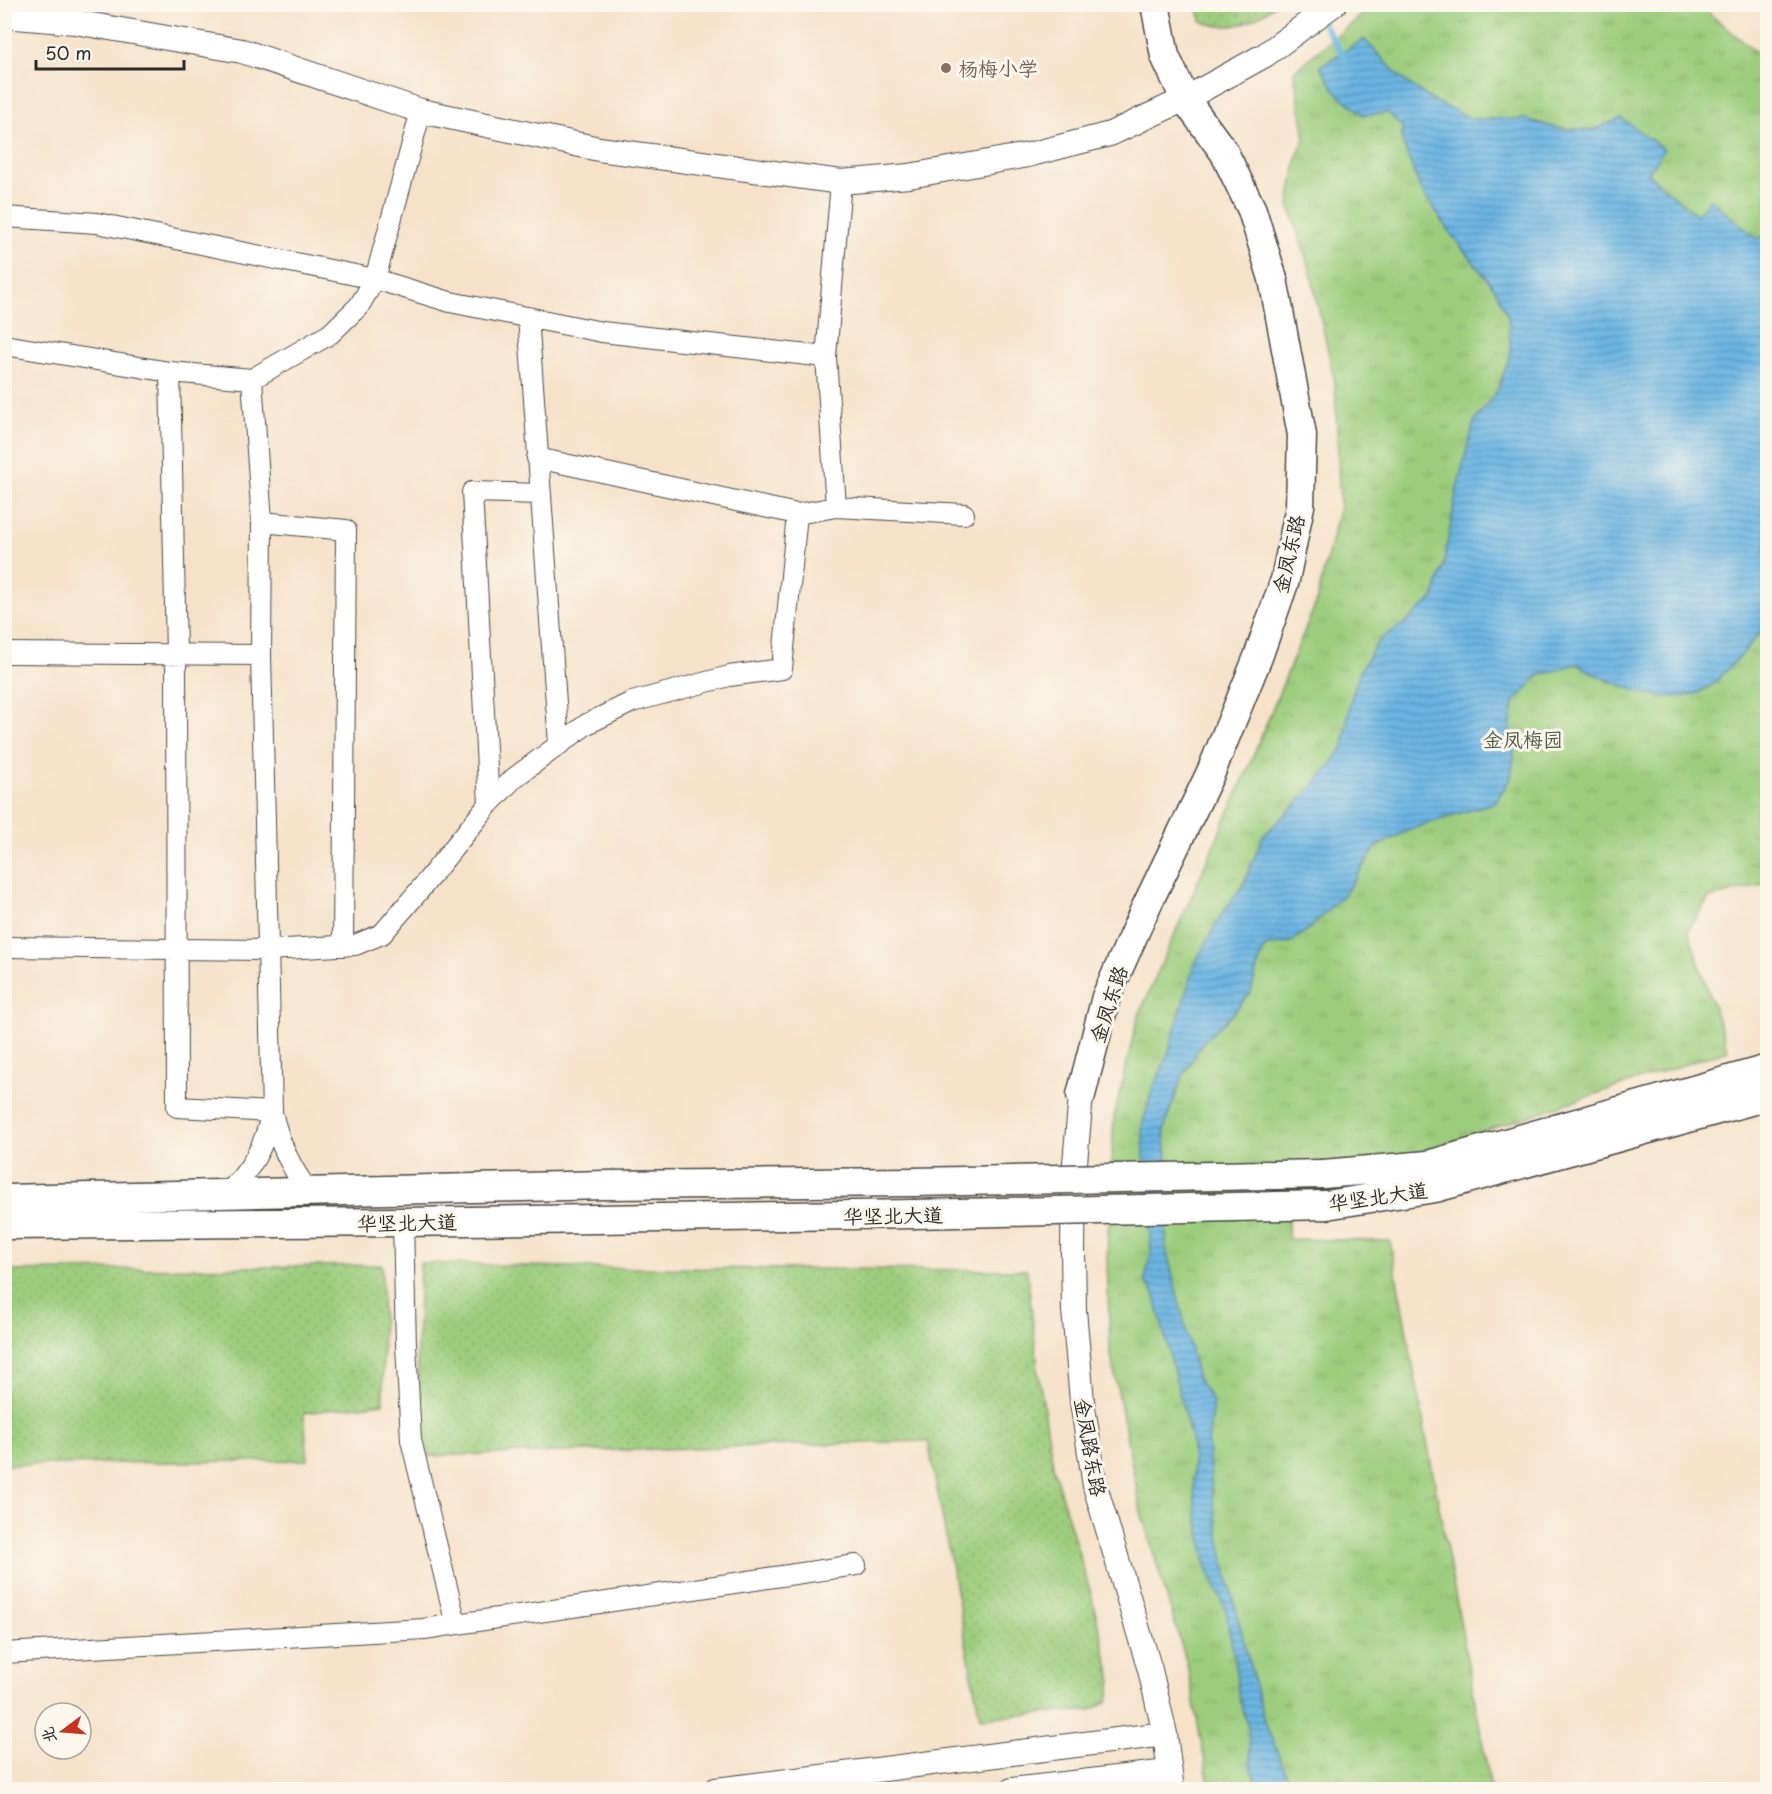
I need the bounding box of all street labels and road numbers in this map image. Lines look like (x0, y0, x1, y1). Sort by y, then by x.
street label: 金凤东路 (1264, 511, 1312, 596)
street label: 金凤东路 (1081, 960, 1135, 1047)
street label: 华坚北大道 (1326, 1174, 1430, 1218)
street label: 华坚北大道 (843, 1199, 943, 1231)
street label: 华坚北大道 (357, 1206, 457, 1238)
street label: 金凤路东路 (1068, 1395, 1115, 1500)

